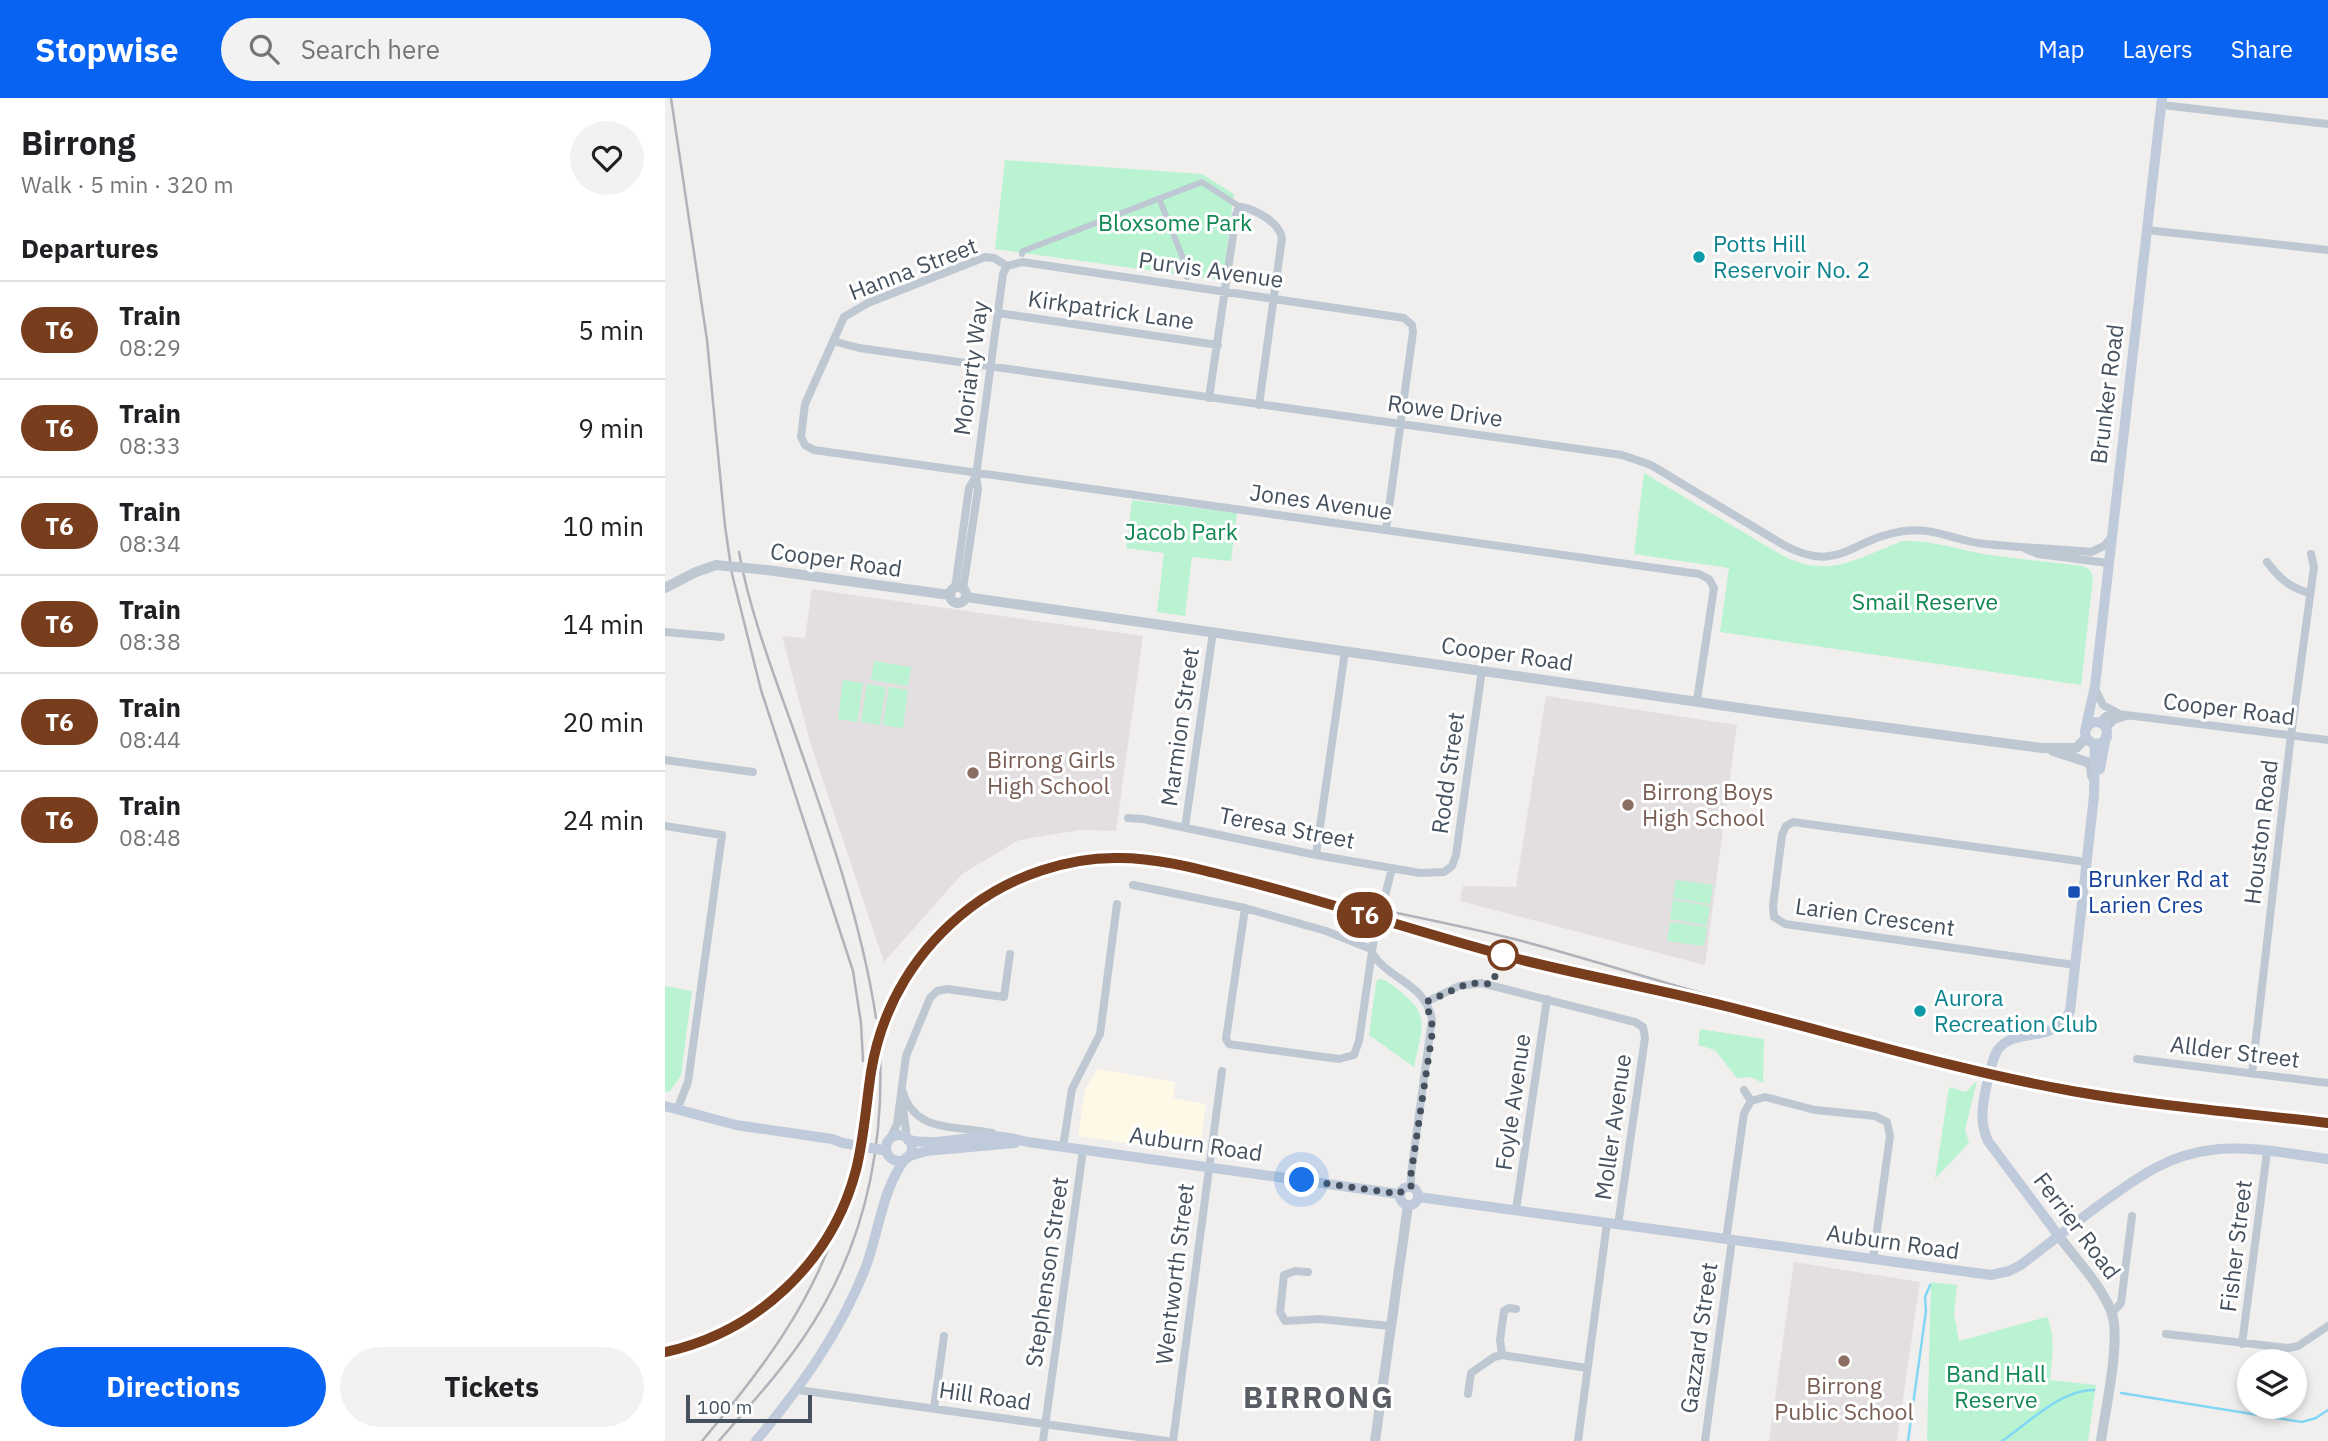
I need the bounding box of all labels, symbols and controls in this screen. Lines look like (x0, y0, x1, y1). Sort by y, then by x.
search box (221, 18, 711, 81)
text: Stopwise (35, 28, 179, 71)
icon: search (245, 30, 283, 68)
text: Search here (301, 32, 440, 66)
text: Map (2038, 33, 2085, 65)
text: Layers (2123, 33, 2193, 65)
text: Share (2231, 33, 2293, 65)
text: Birrong (21, 121, 135, 164)
button: heart (570, 121, 644, 195)
text: Walk · 5 min · 320 m (21, 169, 234, 199)
park label: Bloxsome Park (1098, 207, 1252, 237)
place label: Potts Hill Reservoir No. 2 (1713, 228, 1870, 284)
street label: Hanna Street (844, 230, 981, 306)
text: Departures (21, 231, 159, 265)
street label: Purvis Avenue (1137, 244, 1286, 294)
marker: Potts Hill Reservoir No. 2 (1691, 249, 1707, 265)
street label: Kirkpatrick Lane (1026, 283, 1196, 336)
text: Train (119, 298, 181, 332)
street label: Moriarty Way (946, 298, 994, 437)
text: 5 min (578, 313, 644, 347)
text: T6 (45, 314, 74, 346)
street label: Brunker Road (2083, 322, 2129, 466)
text: 08:29 (119, 332, 181, 362)
street label: Rowe Drive (1386, 387, 1505, 433)
text: Train (119, 396, 181, 430)
text: 9 min (578, 411, 644, 445)
text: T6 (45, 412, 74, 444)
text: 08:33 (119, 430, 181, 460)
street label: Jones Avenue (1248, 476, 1394, 526)
text: Train (119, 494, 181, 528)
text: 10 min (563, 509, 644, 543)
text: T6 (45, 510, 74, 542)
park label: Jacob Park (1124, 516, 1238, 546)
text: 08:34 (119, 528, 181, 558)
street label: Cooper Road (768, 535, 904, 583)
park label: Smail Reserve (1852, 586, 1998, 616)
text: Train (119, 592, 181, 626)
text: 14 min (563, 607, 644, 641)
text: T6 (45, 608, 74, 640)
text: 08:38 (119, 626, 181, 656)
street label: Cooper Road (1439, 629, 1575, 677)
street label: Marmion Street (1153, 646, 1205, 808)
street label: Cooper Road (2161, 685, 2297, 731)
text: Train (119, 690, 181, 724)
text: 20 min (563, 705, 644, 739)
text: T6 (45, 706, 74, 738)
street label: Rodd Street (1424, 710, 1470, 836)
text: 08:44 (119, 724, 181, 754)
place label: Birrong Girls High School (987, 744, 1116, 800)
street label: Houston Road (2236, 758, 2284, 906)
marker: Birrong Girls High School (965, 765, 981, 781)
place label: Birrong Boys High School (1642, 776, 1773, 832)
text: Train (119, 788, 181, 822)
marker: Birrong Boys High School (1620, 797, 1636, 813)
street label: Teresa Street (1217, 799, 1357, 855)
text: 24 min (563, 803, 644, 837)
text: T6 (45, 804, 74, 836)
text: 08:48 (119, 822, 181, 852)
place label: Brunker Rd at Larien Cres (2088, 863, 2229, 919)
marker: Brunker Rd at Larien Cres (2066, 884, 2082, 900)
street label: Larien Crescent (1793, 890, 1957, 942)
line badge: T6 (1333, 892, 1397, 938)
text: T6 (1351, 899, 1379, 931)
unlabelled marker (1488, 940, 1518, 970)
place label: Aurora Recreation Club (1934, 982, 2098, 1038)
marker: Aurora Recreation Club (1912, 1003, 1928, 1019)
street label: Allder Street (2169, 1028, 2302, 1074)
street label: Foyle Avenue (1488, 1032, 1536, 1172)
street label: Moller Avenue (1587, 1052, 1637, 1202)
street label: Auburn Road (1128, 1119, 1265, 1167)
your location (1284, 1162, 1319, 1197)
street label: Ferrier Road (2028, 1166, 2128, 1285)
street label: Stephenson Street (1018, 1175, 1074, 1369)
street label: Fisher Street (2212, 1178, 2258, 1313)
street label: Wentworth Street (1148, 1181, 1200, 1366)
street label: Auburn Road (1825, 1217, 1962, 1265)
street label: Gazzard Street (1673, 1260, 1723, 1415)
button: Directions (21, 1347, 326, 1427)
button: Tickets (340, 1347, 644, 1427)
map controls (2237, 1349, 2307, 1419)
button: layers (2237, 1349, 2307, 1419)
marker: Birrong Public School (1836, 1353, 1852, 1369)
park label: Band Hall Reserve (1946, 1358, 2046, 1414)
place label: Birrong Public School (1774, 1370, 1914, 1426)
street label: Hill Road (937, 1374, 1033, 1416)
district label: BIRRONG (1243, 1377, 1395, 1416)
scale bar (686, 1392, 812, 1424)
text: 100 m (697, 1395, 752, 1419)

